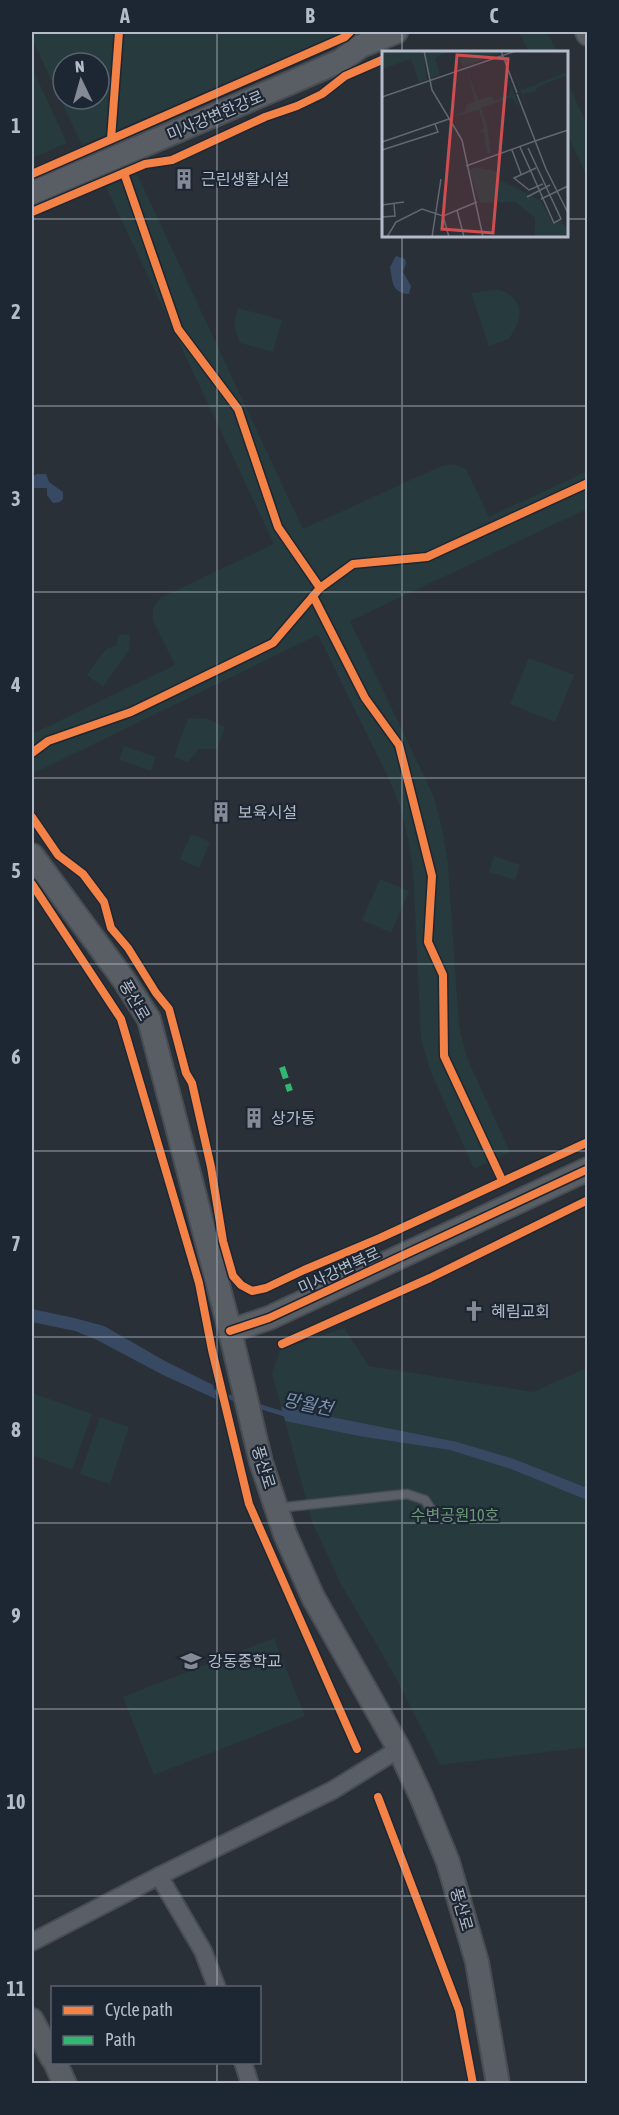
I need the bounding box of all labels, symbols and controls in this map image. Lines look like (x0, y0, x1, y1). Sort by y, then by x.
text: A (119, 4, 130, 27)
text: B (305, 4, 315, 27)
text: C (490, 4, 499, 27)
north arrow (51, 51, 111, 111)
inset map (382, 51, 568, 237)
text: N (74, 57, 85, 75)
street label: 미사강변한강로 (164, 86, 266, 143)
text: 1 (11, 114, 21, 137)
building icon: 근린생활시설 (172, 167, 196, 191)
place label: 근린생활시설 (201, 170, 289, 188)
text: 2 (11, 300, 21, 323)
text: 3 (11, 487, 21, 510)
text: 4 (10, 673, 21, 696)
building icon: 보육시설 (209, 800, 233, 824)
place label: 보육시설 (238, 803, 297, 821)
text: 5 (11, 859, 21, 882)
street label: 풍산로 (116, 976, 154, 1024)
text: 6 (11, 1045, 21, 1068)
building icon: 상가동 (242, 1106, 266, 1130)
place label: 상가동 (271, 1109, 315, 1127)
text: 7 (11, 1232, 21, 1255)
street label: 미사강변북로 (295, 1243, 383, 1297)
church icon: 혜림교회 (462, 1299, 486, 1323)
place label: 혜림교회 (491, 1302, 550, 1320)
water label: 망월천 (282, 1389, 337, 1420)
text: 8 (11, 1418, 21, 1441)
street label: 풍산로 (249, 1443, 279, 1491)
park label: 수변공원10호 (411, 1506, 499, 1524)
text: 9 (11, 1604, 21, 1627)
school or university icon: 강동중학교 (179, 1649, 203, 1673)
place label: 강동중학교 (208, 1652, 282, 1670)
text: 10 (7, 1790, 25, 1813)
street label: 풍산로 (447, 1885, 477, 1933)
text: 11 (7, 1977, 25, 2000)
legend (51, 1986, 261, 2064)
text: Cycle path (105, 1999, 173, 2020)
text: Path (105, 2029, 136, 2050)

